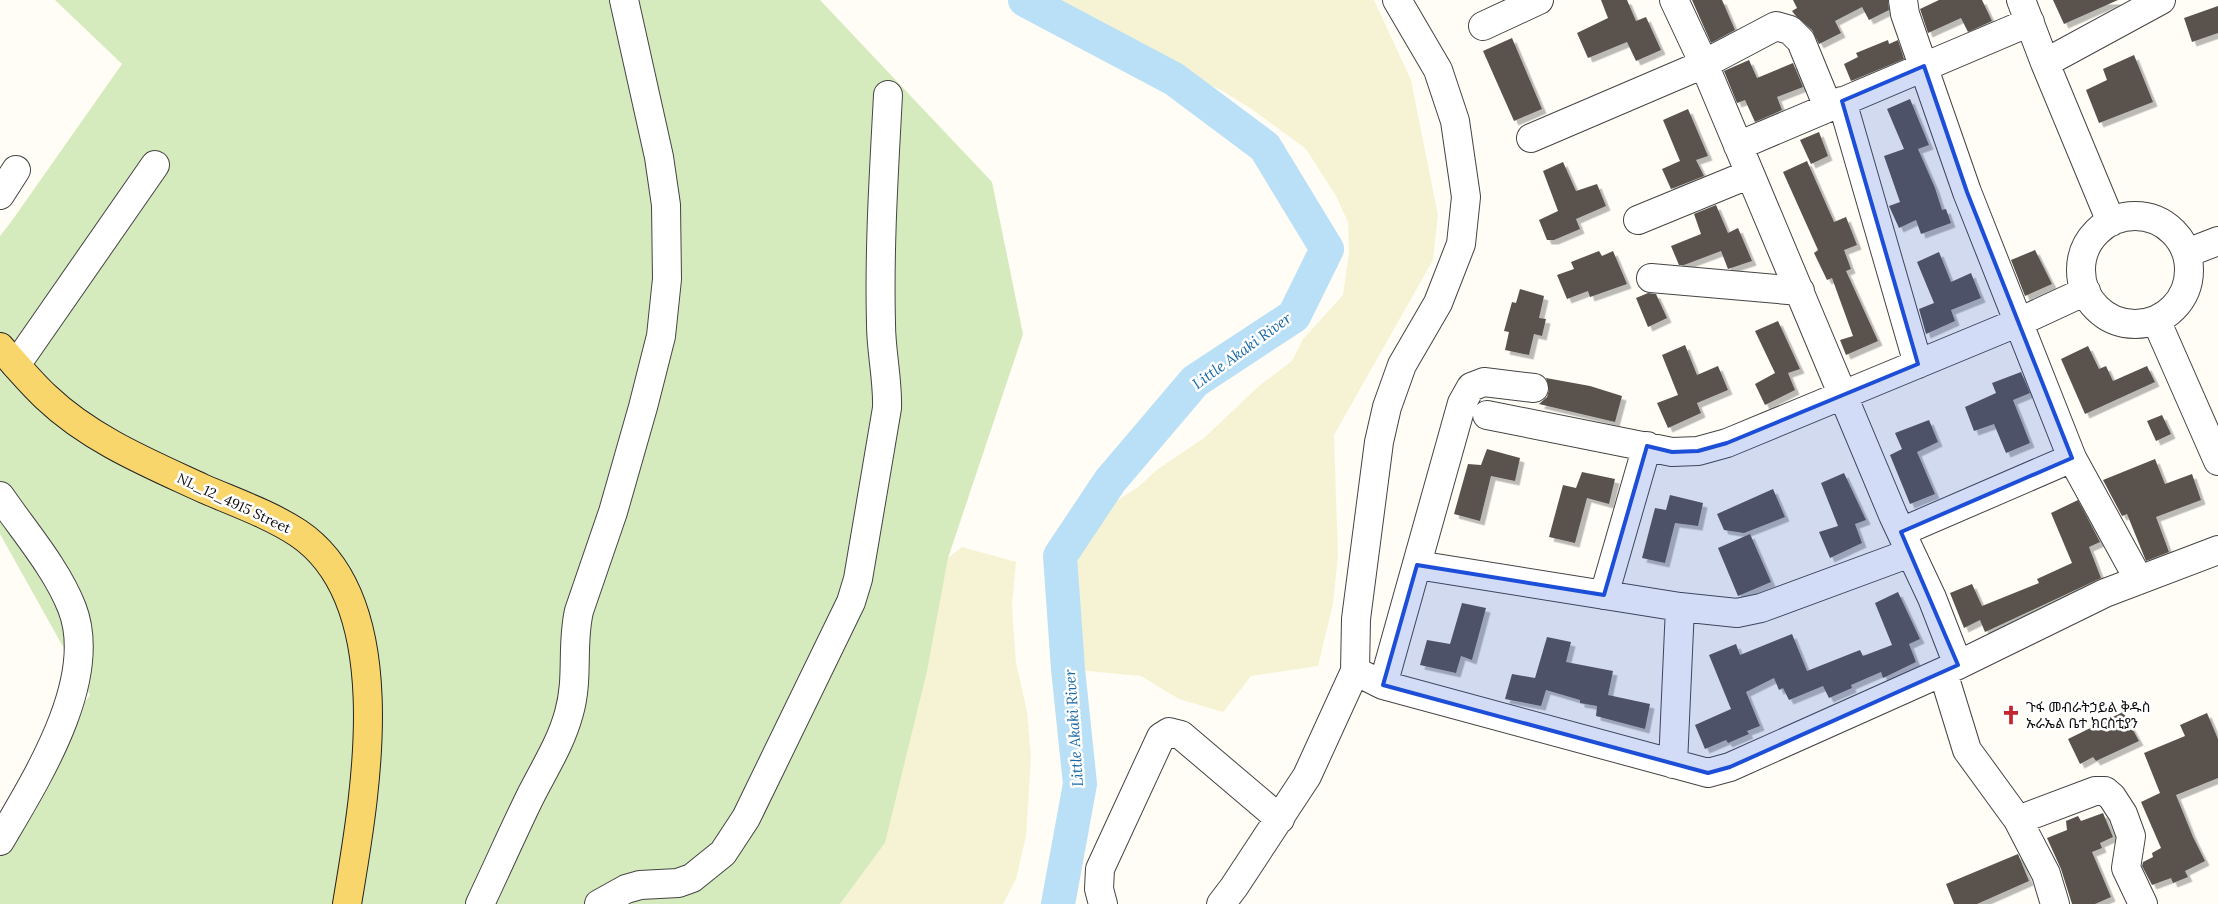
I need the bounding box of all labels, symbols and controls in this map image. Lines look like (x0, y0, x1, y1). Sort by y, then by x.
water label: Little Akaki River (1188, 308, 1295, 393)
street label: NL_12_4915 Street (174, 469, 294, 538)
water label: Little Akaki River (1060, 668, 1087, 787)
place label: ጉፋ መብራትኃይል ቅዱስ ኡራኤል ቤተ ክርስቲያን (2026, 698, 2150, 732)
church icon: ጉፋ መብራትኃይል ቅዱስ ኡራኤል ቤተ ክርስቲያን (2000, 704, 2022, 726)

